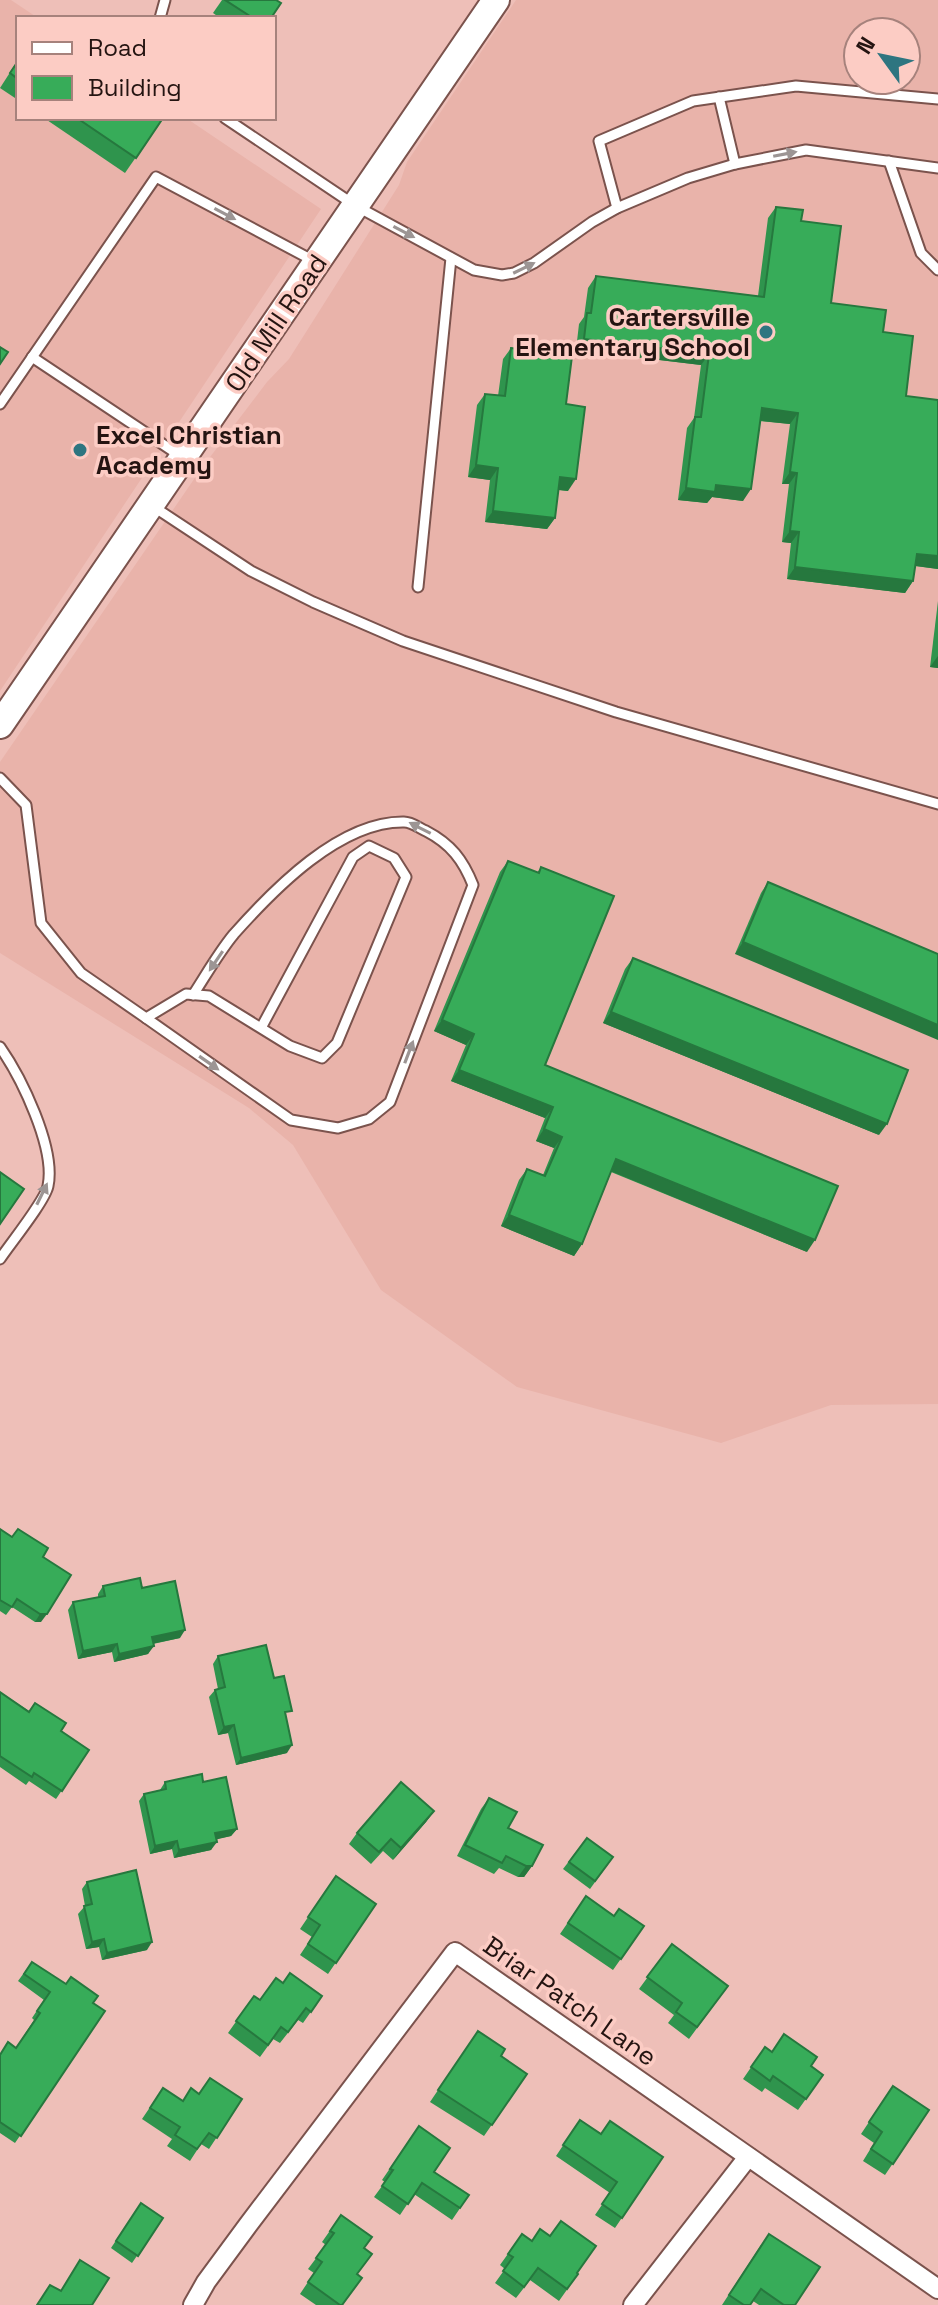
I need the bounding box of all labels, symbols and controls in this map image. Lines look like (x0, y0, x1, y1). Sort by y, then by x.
legend (16, 16, 276, 120)
north arrow (842, 16, 922, 96)
text: N (849, 31, 881, 59)
text: Road (88, 32, 147, 63)
text: Building (88, 72, 182, 103)
one-way arrow (773, 148, 798, 160)
one-way arrow (214, 206, 236, 220)
one-way arrow (392, 225, 415, 239)
street label: Old Mill Road (217, 247, 335, 399)
one-way arrow (512, 261, 535, 274)
place label: Cartersville Elementary School (515, 300, 750, 364)
marker: Cartersville Elementary School (757, 323, 775, 341)
place label: Excel Christian Academy (96, 418, 282, 482)
marker: Excel Christian Academy (71, 441, 89, 459)
one-way arrow (409, 822, 432, 835)
one-way arrow (208, 951, 223, 972)
one-way arrow (403, 1040, 416, 1064)
one-way arrow (199, 1055, 220, 1070)
one-way arrow (35, 1182, 49, 1205)
street label: Briar Patch Lane (477, 1928, 663, 2074)

